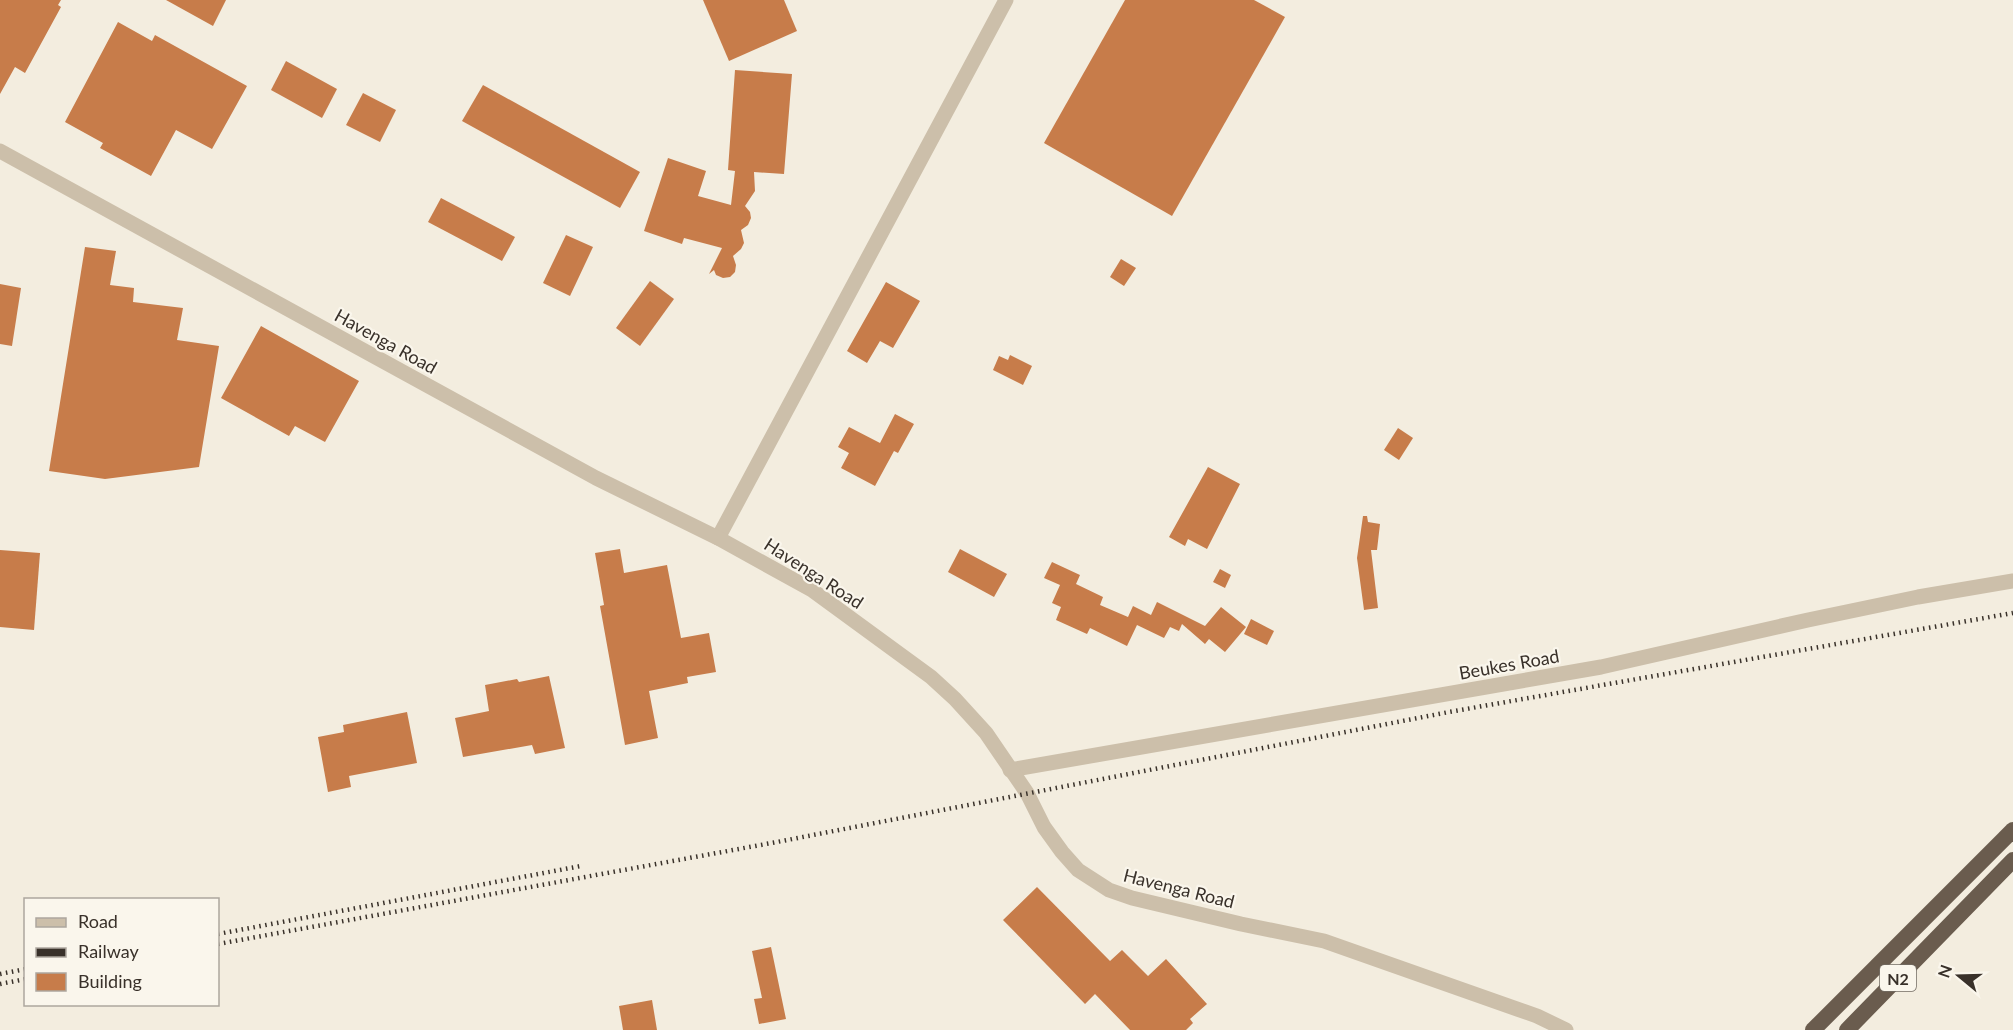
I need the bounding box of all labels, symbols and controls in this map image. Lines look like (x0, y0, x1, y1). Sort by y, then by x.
street label: Havenga Road (331, 304, 441, 378)
street label: Havenga Road (760, 533, 868, 613)
street label: Beukes Road (1457, 644, 1561, 684)
street label: Havenga Road (1121, 864, 1237, 912)
legend (24, 898, 219, 1006)
text: Road (78, 910, 118, 932)
text: Railway (78, 940, 139, 962)
north arrow (1929, 946, 1989, 1006)
text: N (1933, 962, 1955, 980)
road number: N2 (1880, 965, 1916, 991)
text: Building (78, 970, 142, 992)

